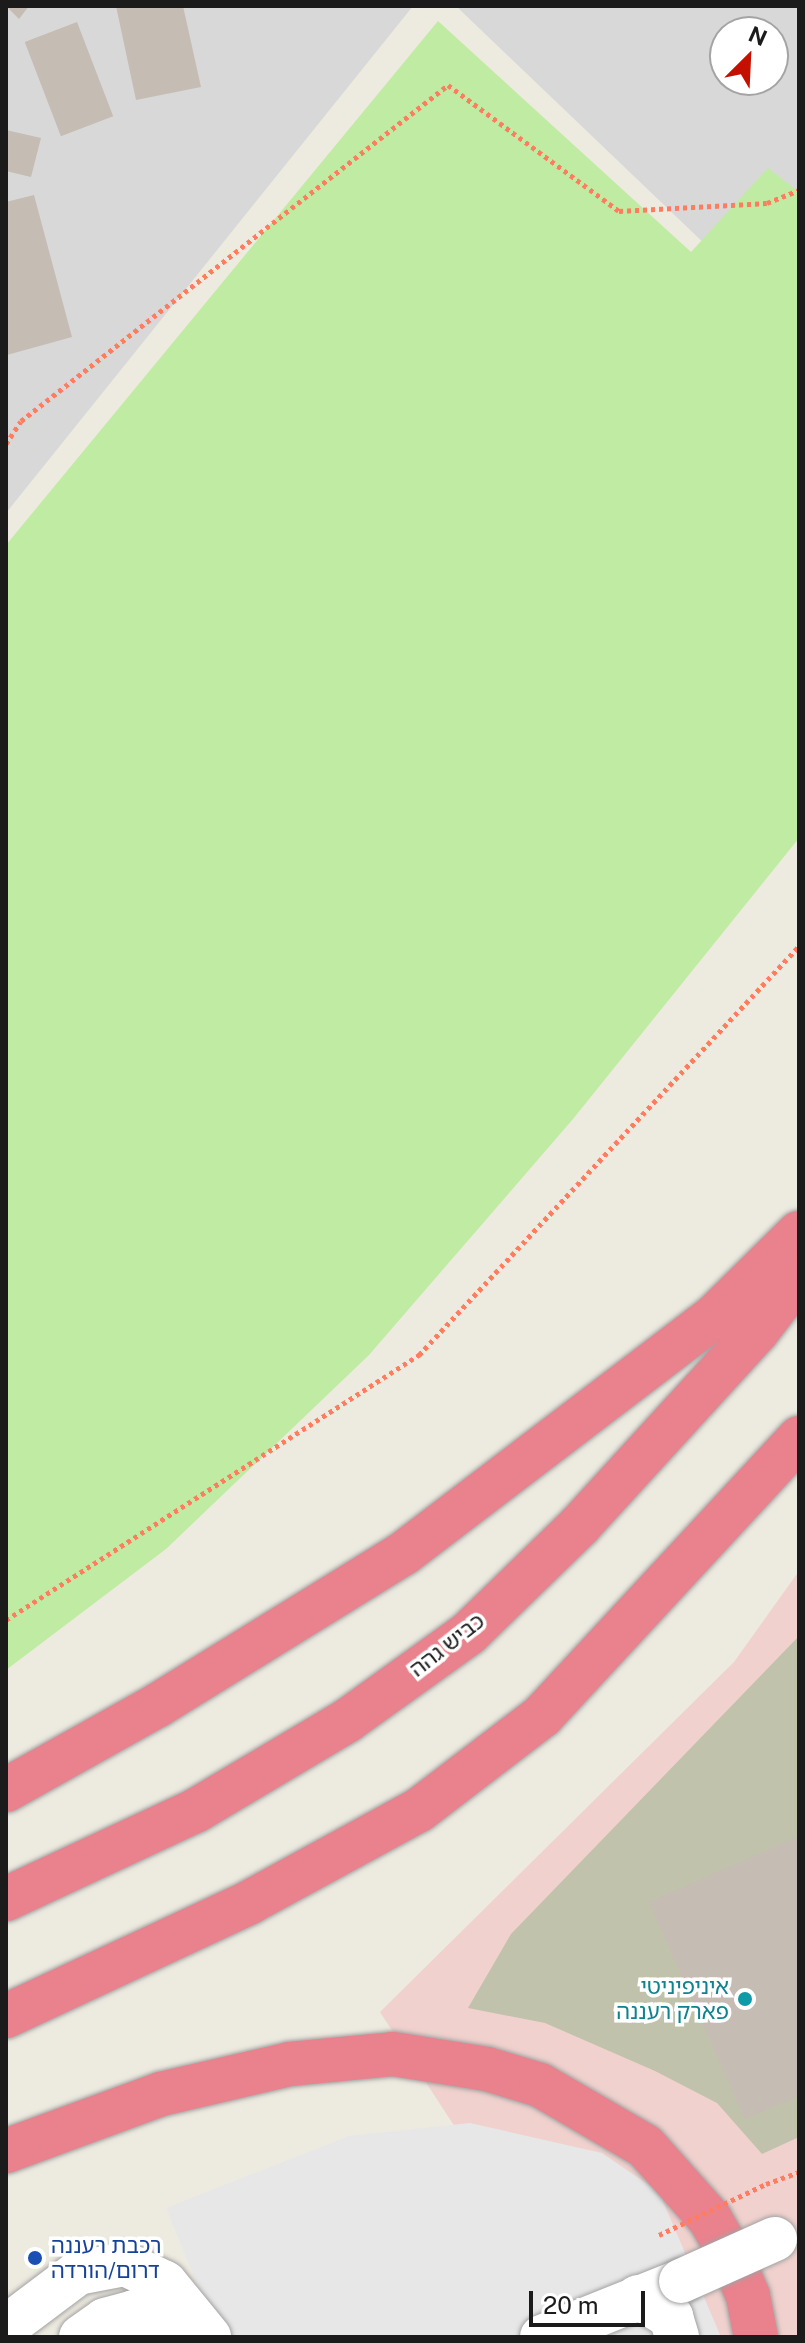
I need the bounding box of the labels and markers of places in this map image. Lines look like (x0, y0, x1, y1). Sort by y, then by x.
place label: איניפיניטי פארק רעננה (616, 1973, 729, 2024)
marker: איניפיניטי פארק רעננה (736, 1990, 754, 2008)
place label: רכבת רעננה דרום/הורדה (51, 2232, 161, 2284)
marker: רכבת רעננה דרום/הורדה (26, 2249, 44, 2267)

